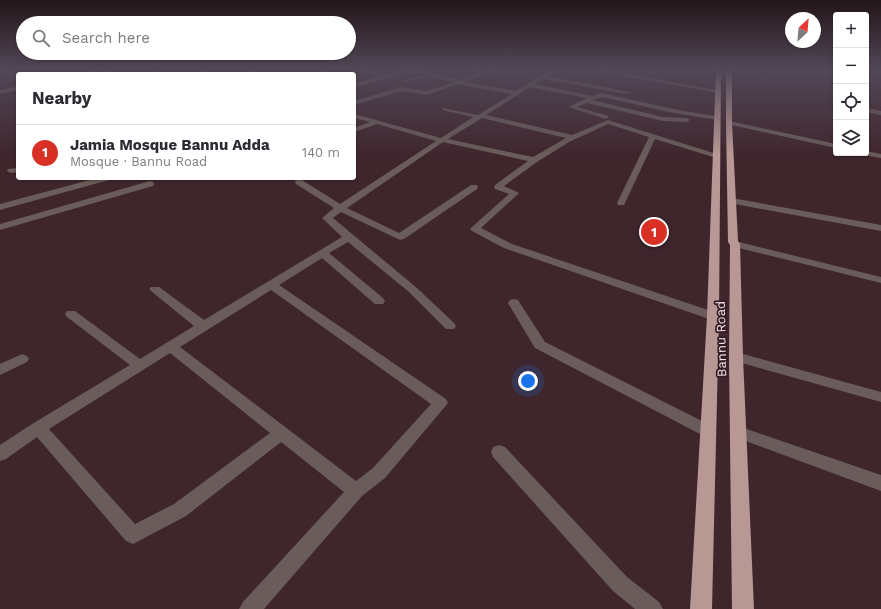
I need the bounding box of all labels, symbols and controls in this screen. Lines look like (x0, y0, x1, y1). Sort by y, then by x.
north arrow (785, 12, 821, 48)
map controls (833, 12, 869, 156)
button: + (833, 12, 869, 48)
search box (16, 16, 356, 60)
icon: search (30, 27, 52, 49)
text: Search here (62, 29, 150, 47)
button: − (833, 48, 869, 84)
button: locate (833, 84, 869, 120)
text: Nearby (32, 88, 91, 108)
button: layers (833, 120, 869, 156)
text: Jamia Mosque Bannu Adda (70, 136, 270, 154)
text: 1 (42, 145, 48, 160)
text: 140 m (302, 145, 340, 160)
text: Mosque · Bannu Road (70, 154, 207, 169)
pin: 1 (641, 217, 667, 247)
street label: Bannu Road (713, 301, 729, 377)
your location (518, 371, 538, 391)

